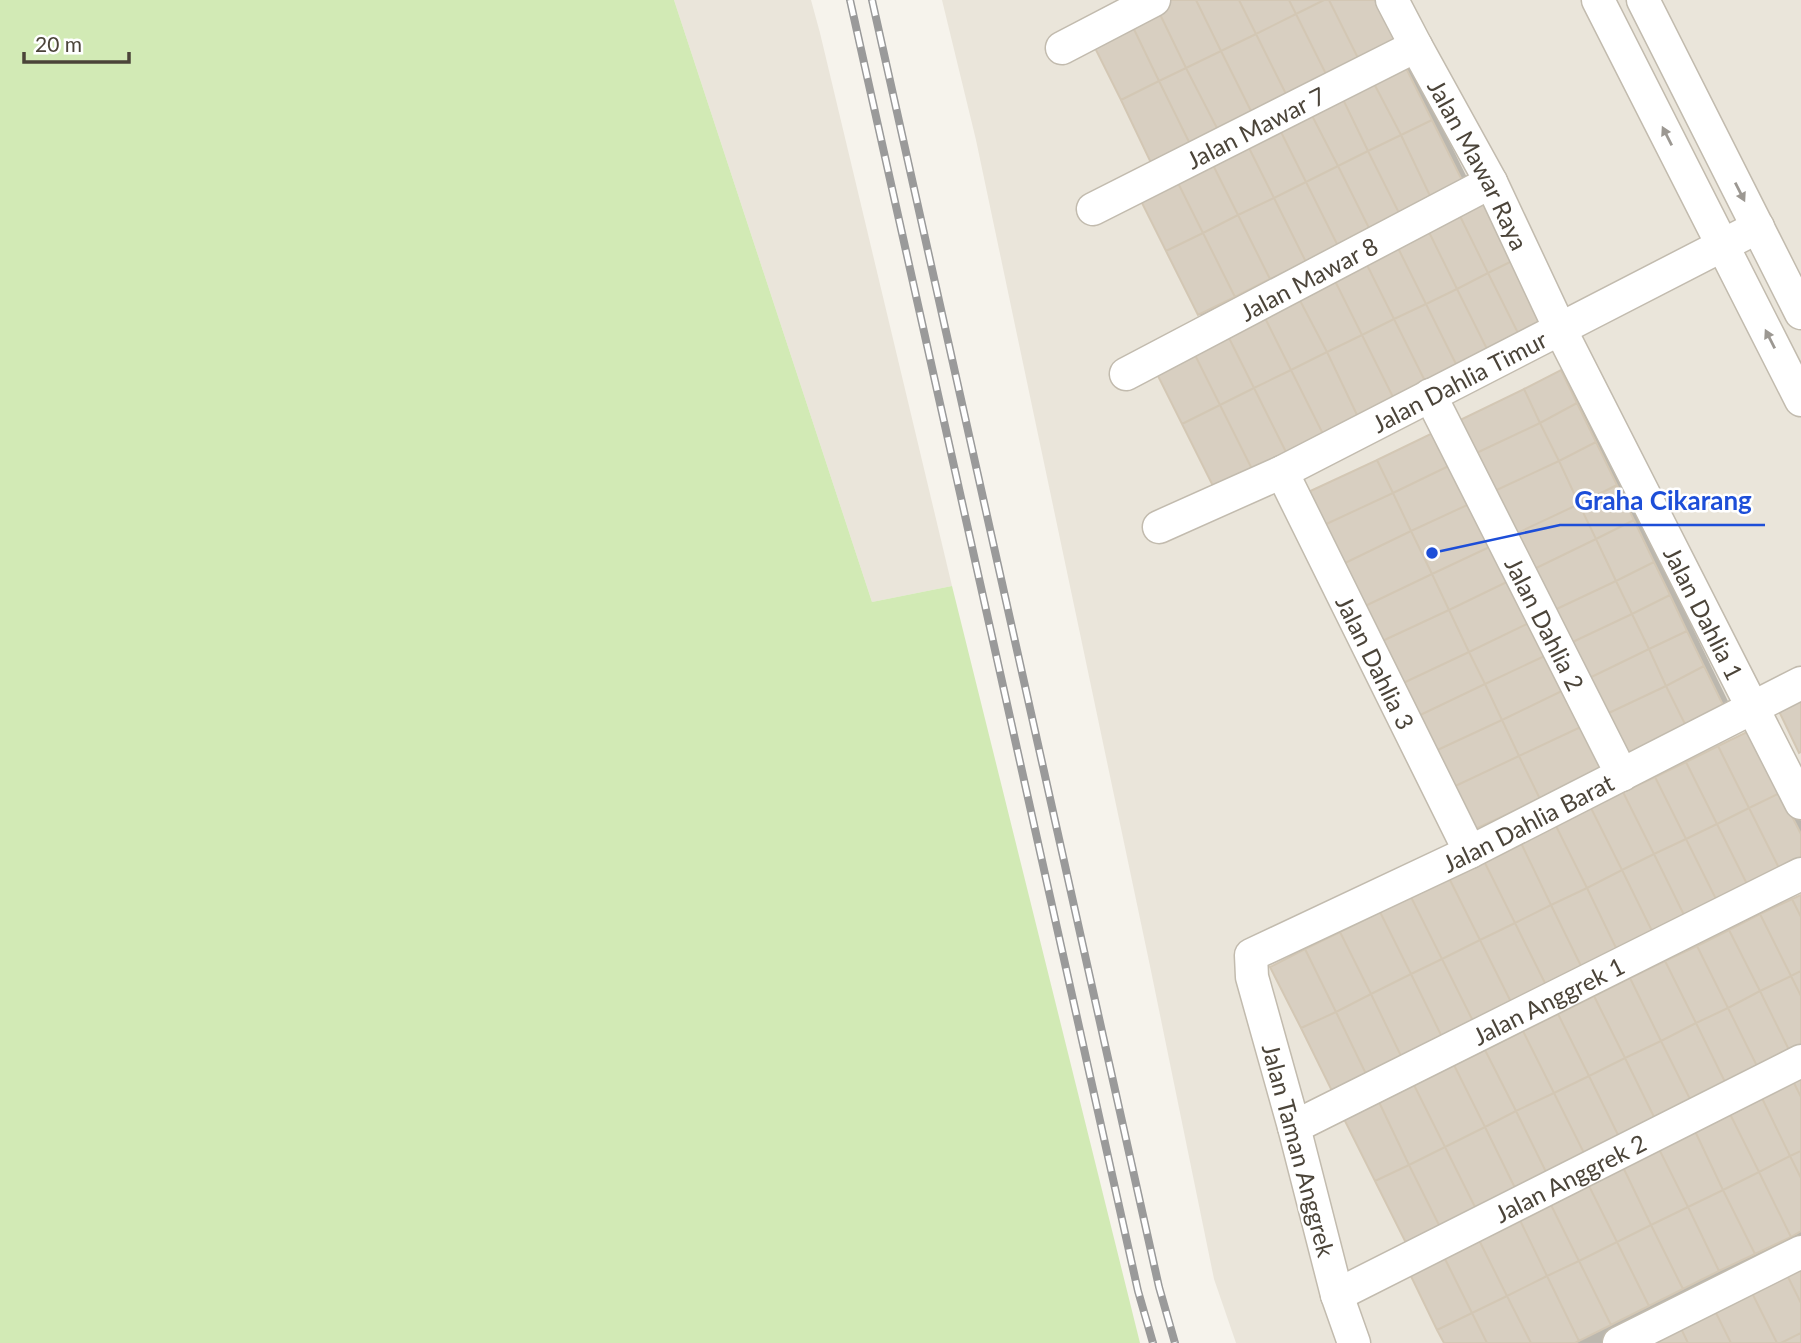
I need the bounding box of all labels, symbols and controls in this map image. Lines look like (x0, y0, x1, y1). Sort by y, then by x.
scale bar (24, 21, 130, 65)
text: 20 m (35, 31, 82, 56)
street label: Jalan Mawar Raya (1423, 74, 1535, 254)
street label: Jalan Mawar 7 (1181, 80, 1330, 174)
one-way arrow (1662, 126, 1673, 146)
one-way arrow (1735, 182, 1746, 202)
street label: Jalan Mawar 8 (1235, 230, 1382, 326)
street label: Jalan Dahlia Timur (1367, 324, 1552, 438)
one-way arrow (1765, 329, 1776, 349)
callout: Graha Cikarang (1560, 478, 1765, 525)
text: Graha Cikarang (1574, 484, 1752, 516)
street label: Jalan Dahlia 1 (1658, 541, 1750, 684)
street label: Jalan Dahlia 2 (1500, 552, 1591, 695)
street label: Jalan Dahlia 3 (1331, 590, 1421, 734)
street label: Jalan Dahlia Barat (1438, 767, 1618, 877)
street label: Jalan Anggrek 1 (1468, 950, 1629, 1050)
street label: Jalan Taman Anggrek (1257, 1040, 1342, 1260)
street label: Jalan Anggrek 2 (1490, 1127, 1651, 1228)

